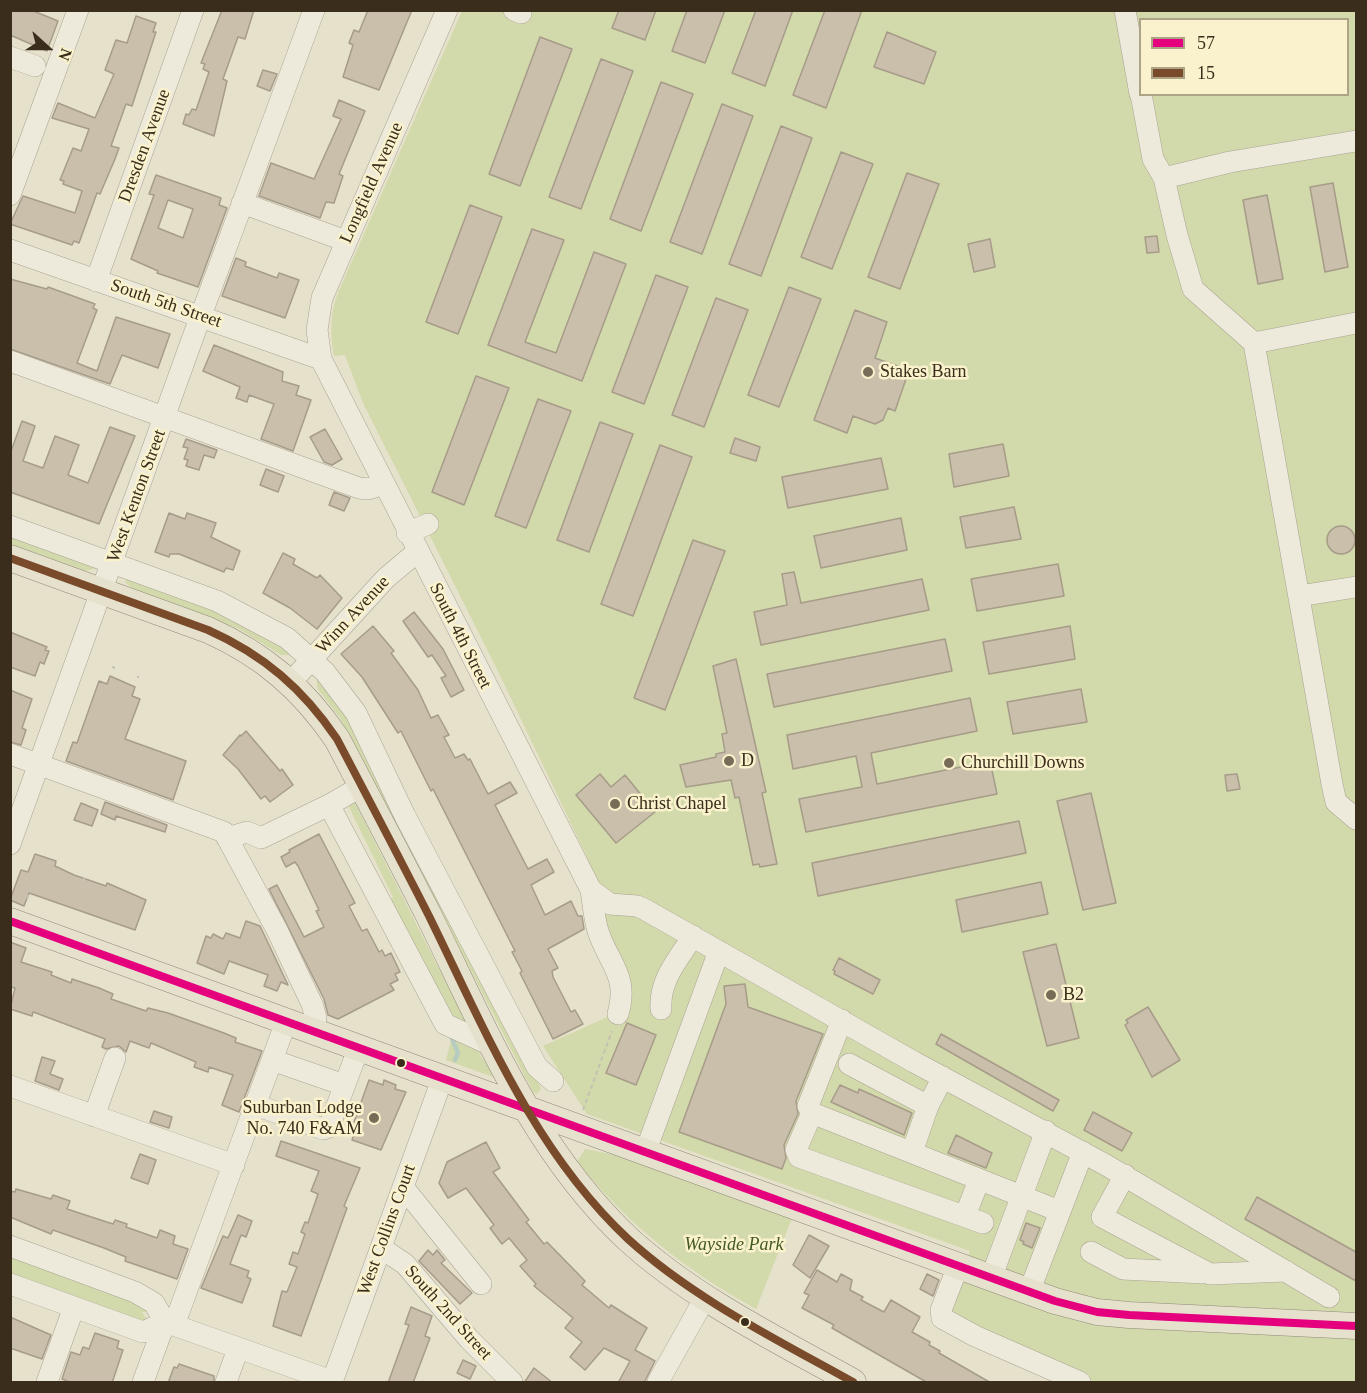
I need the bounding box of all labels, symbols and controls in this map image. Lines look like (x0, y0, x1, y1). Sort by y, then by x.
north arrow (18, 18, 78, 78)
legend (1139, 18, 1349, 96)
text: 57 (1197, 33, 1215, 53)
text: N (55, 46, 75, 63)
text: 15 (1197, 63, 1215, 83)
street label: Dresden Avenue (114, 86, 176, 206)
street label: Longfield Avenue (336, 119, 408, 247)
street label: South 5th Street (108, 275, 224, 333)
place label: Stakes Barn (880, 361, 966, 383)
marker: Stakes Barn (861, 365, 875, 379)
street label: West Kenton Street (103, 427, 171, 565)
street label: Winn Avenue (312, 572, 394, 658)
street label: South 4th Street (424, 579, 496, 693)
place label: D (741, 750, 754, 772)
place label: Churchill Downs (961, 752, 1084, 774)
marker: D (722, 754, 736, 768)
marker: Churchill Downs (942, 756, 956, 770)
place label: Christ Chapel (627, 793, 726, 815)
marker: Christ Chapel (608, 797, 622, 811)
place label: B2 (1063, 984, 1084, 1006)
marker: B2 (1044, 988, 1058, 1002)
unlabelled marker (395, 1057, 407, 1069)
place label: Suburban Lodge No. 740 F&AM (243, 1097, 362, 1140)
marker: Suburban Lodge No. 740 F&AM (367, 1111, 381, 1125)
street label: West Collins Court (353, 1162, 421, 1298)
park label: Wayside Park (685, 1234, 783, 1256)
street label: South 2nd Street (400, 1261, 496, 1365)
unlabelled marker (739, 1316, 751, 1328)

